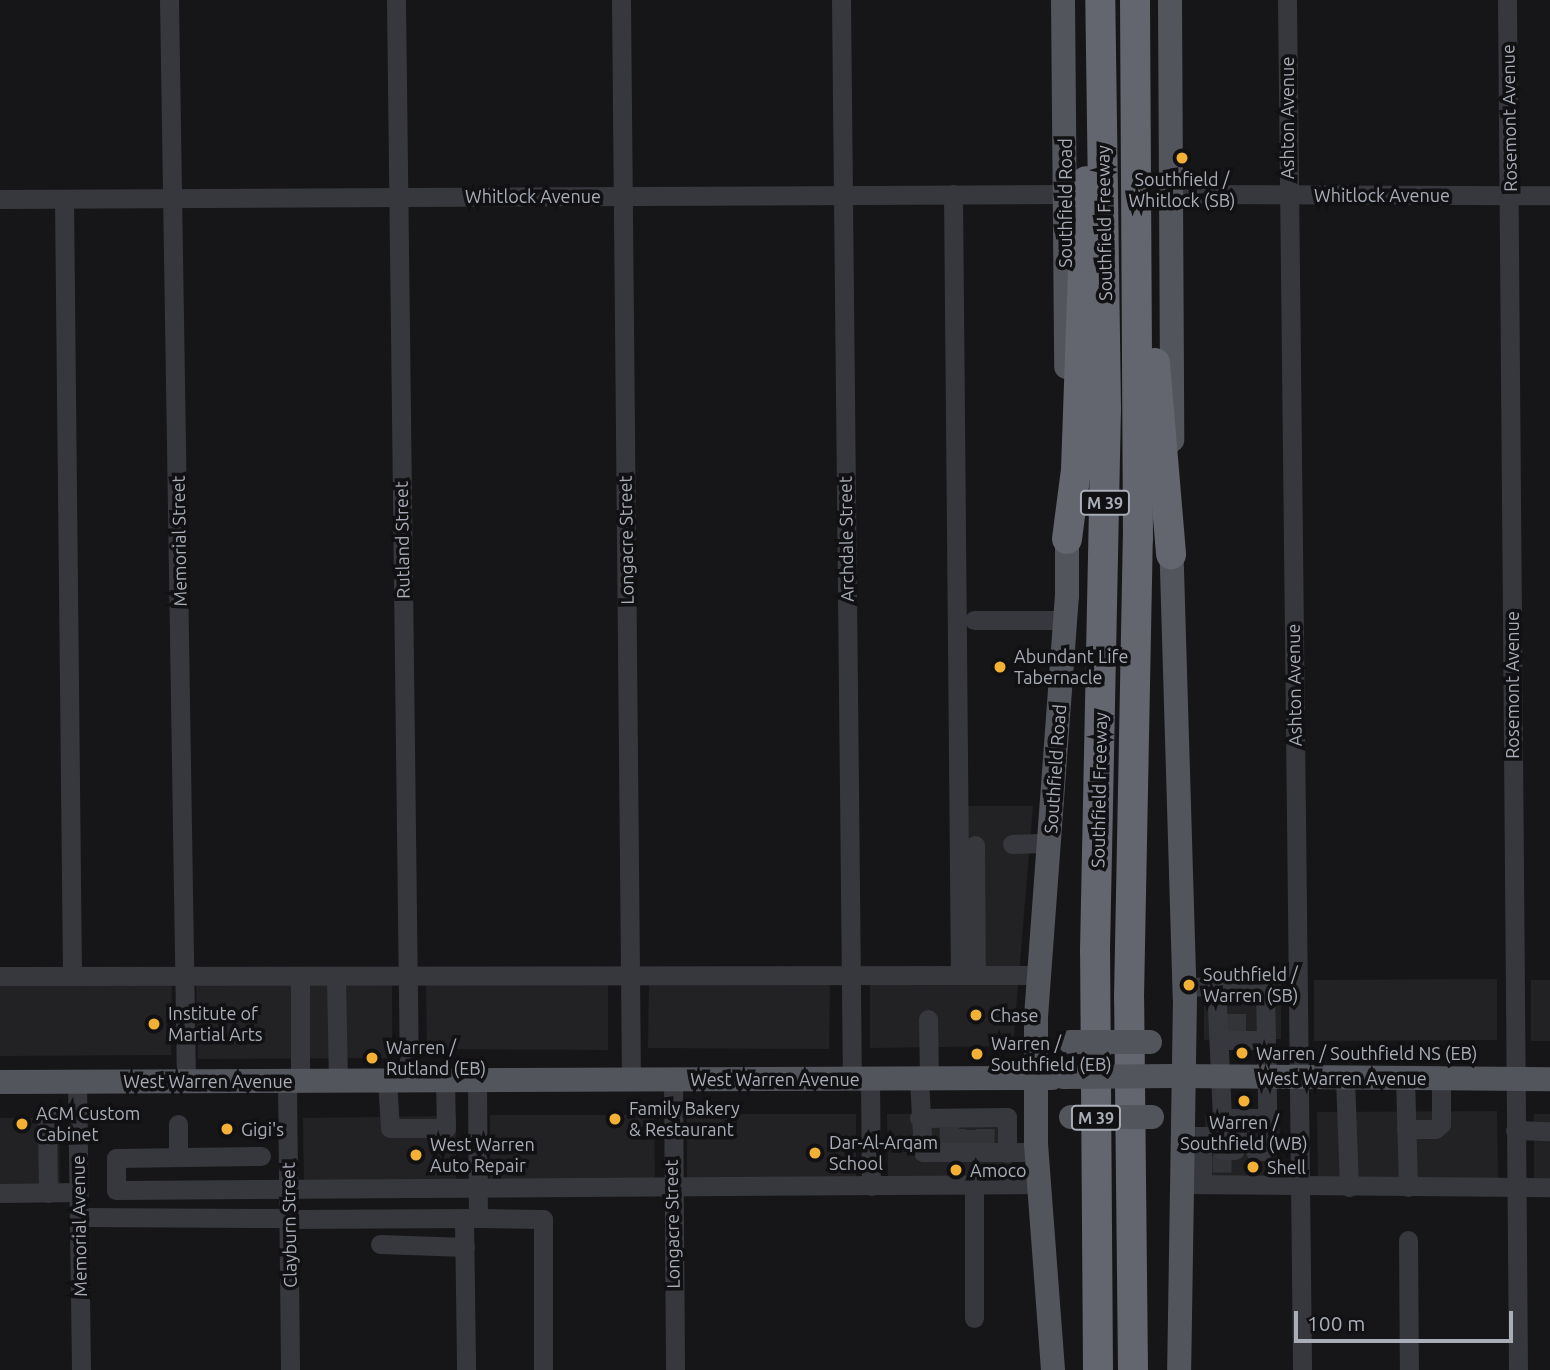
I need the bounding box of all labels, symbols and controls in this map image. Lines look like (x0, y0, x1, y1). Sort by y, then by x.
street label: Rosemont Avenue (1497, 44, 1521, 192)
street label: Ashton Avenue (1276, 57, 1298, 179)
street label: Southfield Road (1054, 138, 1076, 268)
street label: Southfield Freeway (1092, 145, 1116, 301)
marker: Southfield / Whitlock (SB) (1174, 150, 1190, 166)
place label: Southfield / Whitlock (SB) (1128, 169, 1236, 212)
street label: Whitlock Avenue (1314, 184, 1450, 206)
street label: Whitlock Avenue (465, 185, 601, 207)
street label: Memorial Street (167, 475, 191, 607)
street label: Longacre Street (614, 475, 638, 605)
street label: Archdale Street (834, 476, 858, 602)
street label: Rutland Street (390, 481, 414, 599)
road number: M 39 (1079, 490, 1131, 516)
street label: Rosemont Avenue (1501, 611, 1523, 759)
street label: Ashton Avenue (1282, 624, 1306, 746)
place label: Abundant Life Tabernacle (1014, 646, 1128, 688)
marker: Abundant Life Tabernacle (992, 659, 1008, 675)
street label: Southfield Road (1040, 704, 1070, 834)
street label: Southfield Freeway (1087, 712, 1111, 868)
place label: Southfield / Warren (SB) (1203, 964, 1298, 1006)
marker: Southfield / Warren (SB) (1181, 977, 1197, 993)
place label: Institute of Martial Arts (168, 1003, 263, 1046)
place label: Chase (990, 1004, 1038, 1026)
marker: Chase (968, 1007, 984, 1023)
marker: Institute of Martial Arts (146, 1016, 162, 1032)
place label: Warren / Southfield (EB) (991, 1033, 1112, 1076)
place label: Warren / Rutland (EB) (386, 1037, 486, 1080)
place label: Warren / Southfield NS (EB) (1256, 1042, 1477, 1064)
marker: Warren / Southfield NS (EB) (1234, 1045, 1250, 1061)
marker: Warren / Southfield (EB) (969, 1046, 985, 1062)
marker: Warren / Rutland (EB) (364, 1050, 380, 1066)
street label: West Warren Avenue (1257, 1067, 1427, 1089)
street label: West Warren Avenue (690, 1068, 860, 1090)
street label: West Warren Avenue (123, 1070, 293, 1092)
marker: Warren / Southfield (WB) (1236, 1093, 1252, 1109)
place label: Family Bakery & Restaurant (629, 1098, 740, 1140)
place label: ACM Custom Cabinet (36, 1103, 140, 1146)
road number: M 39 (1070, 1106, 1122, 1130)
marker: Family Bakery & Restaurant (607, 1111, 623, 1127)
place label: Warren / Southfield (WB) (1180, 1112, 1308, 1154)
marker: ACM Custom Cabinet (14, 1116, 30, 1132)
place label: Gigi's (241, 1118, 284, 1140)
marker: Gigi's (219, 1121, 235, 1137)
place label: Dar-Al-Arqam School (829, 1132, 938, 1174)
place label: West Warren Auto Repair (430, 1134, 535, 1176)
marker: Dar-Al-Arqam School (807, 1145, 823, 1161)
marker: West Warren Auto Repair (408, 1147, 424, 1163)
street label: Memorial Avenue (67, 1155, 91, 1297)
place label: Shell (1267, 1156, 1306, 1178)
street label: Longacre Street (660, 1159, 684, 1289)
place label: Amoco (970, 1159, 1027, 1181)
marker: Shell (1245, 1159, 1261, 1175)
street label: Clayburn Street (277, 1162, 301, 1288)
marker: Amoco (948, 1162, 964, 1178)
scale bar (1298, 1296, 1517, 1340)
text: 100 m (1307, 1311, 1365, 1335)

